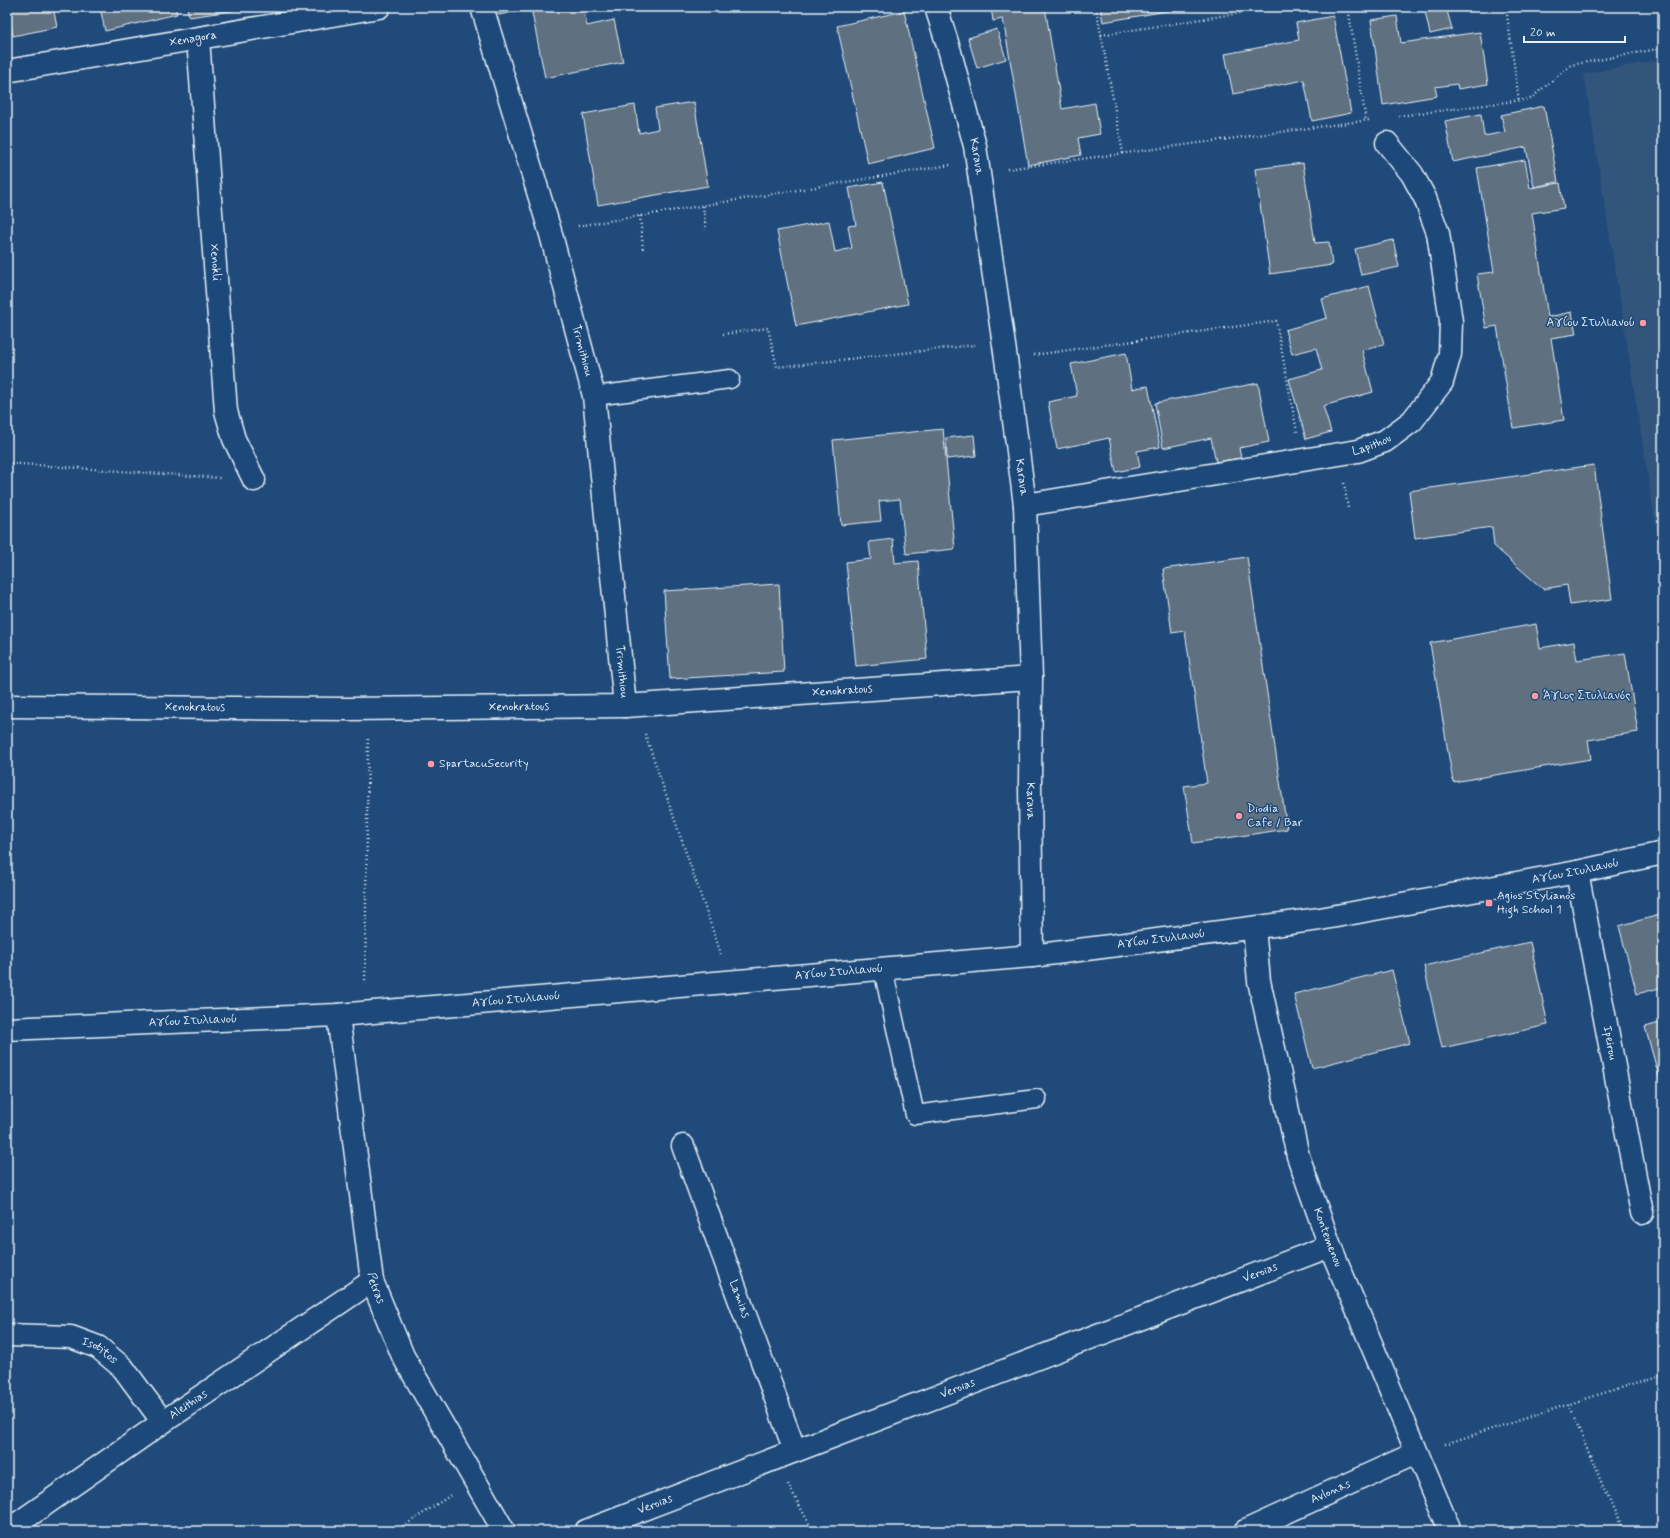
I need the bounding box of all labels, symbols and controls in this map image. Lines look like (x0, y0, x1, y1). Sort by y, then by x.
scale bar (1524, 18, 1625, 44)
text: 20 m (1530, 25, 1556, 41)
street label: Xenagora (168, 27, 218, 51)
street label: Karava (965, 136, 987, 177)
street label: Xenokli (205, 243, 224, 282)
place label: Αγίου Στυλιανού (1547, 315, 1635, 331)
marker: Αγίου Στυλιανού (1638, 318, 1648, 328)
street label: Trimithiou (567, 323, 597, 379)
street label: Lapithou (1351, 431, 1395, 460)
street label: Karava (1011, 458, 1032, 498)
street label: Trimithiou (611, 644, 632, 699)
street label: Xenokratous (812, 681, 873, 701)
place label: Άγιος Στυλιανός (1543, 688, 1630, 704)
marker: Άγιος Στυλιανός (1530, 691, 1540, 701)
street label: Xenokratous (165, 699, 225, 716)
street label: Xenokratous (489, 699, 549, 715)
place label: SpartacuSecurity (439, 756, 529, 772)
marker: SpartacuSecurity (426, 759, 436, 769)
street label: Karava (1022, 782, 1038, 821)
place label: Diodia Cafe / Bar (1247, 801, 1303, 831)
marker: Diodia Cafe / Bar (1234, 811, 1244, 821)
street label: Αγίου Στυλιανού (1531, 855, 1621, 888)
place label: Agios Stylianos High School 1 (1497, 888, 1575, 919)
marker: Agios Stylianos High School 1 (1484, 898, 1494, 908)
street label: Αγίου Στυλιανού (1116, 926, 1206, 953)
street label: Αγίου Στυλιανού (794, 961, 884, 984)
street label: Αγίου Στυλιανού (471, 988, 561, 1012)
street label: Αγίου Στυλιανού (148, 1011, 237, 1031)
street label: Ipeirou (1598, 1024, 1621, 1062)
street label: Kontemenou (1309, 1205, 1346, 1269)
street label: Veroias (1240, 1258, 1281, 1287)
street label: Petras (363, 1272, 389, 1307)
street label: Lamias (725, 1278, 754, 1321)
street label: Isotitos (79, 1334, 121, 1368)
street label: Veroias (938, 1374, 978, 1403)
street label: Aleithias (166, 1386, 211, 1424)
street label: Avlonas (1308, 1476, 1354, 1508)
street label: Veroias (635, 1490, 676, 1519)

